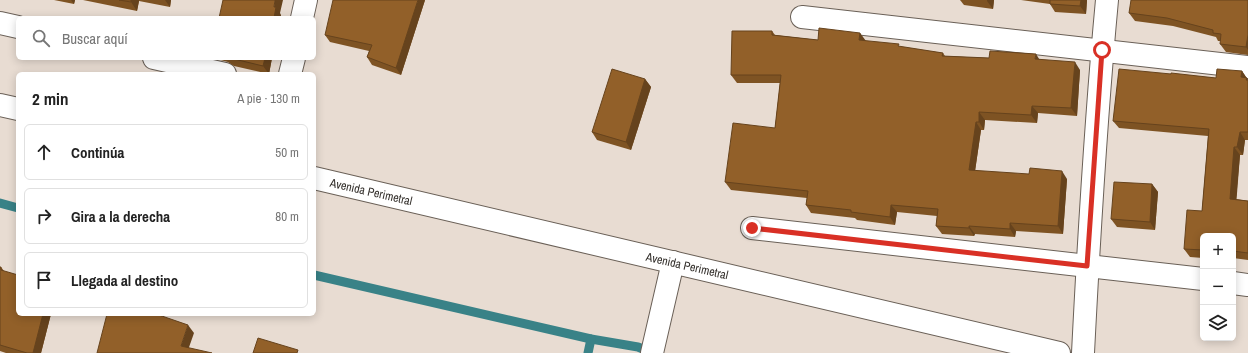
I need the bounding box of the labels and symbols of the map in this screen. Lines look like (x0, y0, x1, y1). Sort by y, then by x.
route start (1093, 41, 1111, 59)
street label: Avenida Perimetral (327, 175, 414, 209)
route end (743, 219, 761, 237)
street label: Avenida Perimetral (643, 249, 730, 283)

